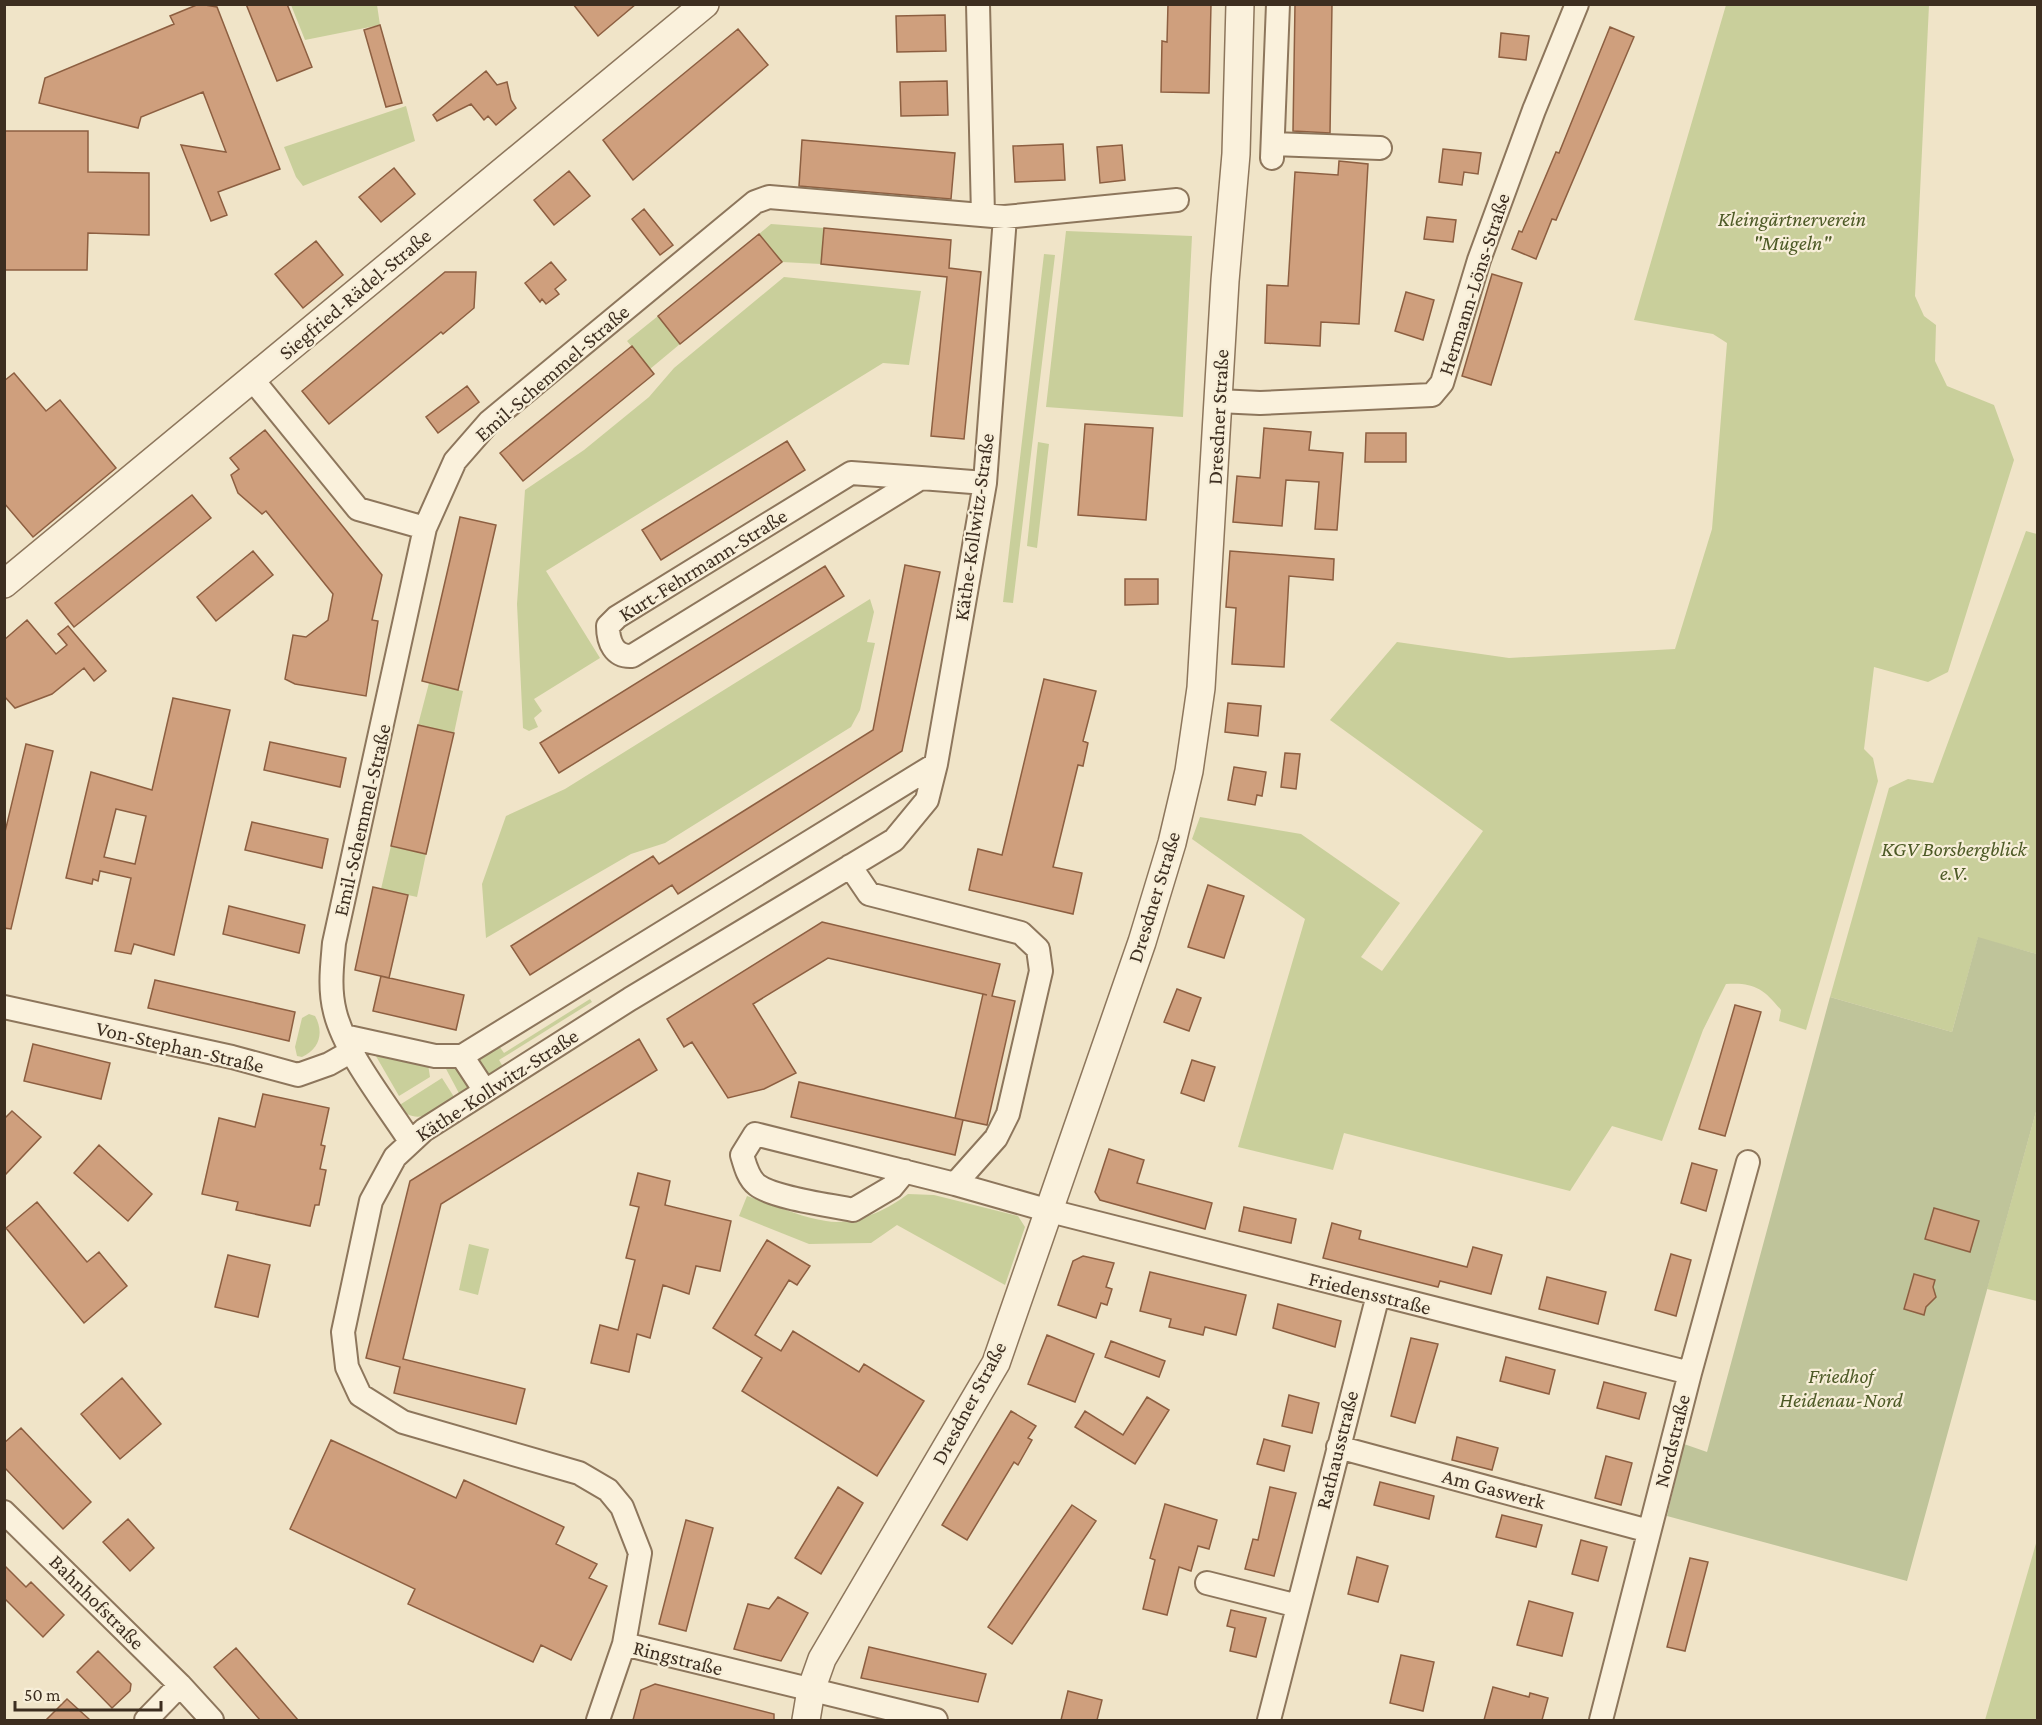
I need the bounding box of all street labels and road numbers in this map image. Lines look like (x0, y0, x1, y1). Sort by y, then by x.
street label: Hermann-Löns-Straße (1433, 190, 1515, 378)
street label: Siegfried-Rädel-Straße (274, 223, 436, 365)
street label: Emil-Schemmel-Straße (470, 299, 634, 447)
street label: Dresdner Straße (1202, 349, 1234, 485)
street label: Käthe-Kollwitz-Straße (949, 432, 999, 622)
street label: Kurt-Fehrmann-Straße (614, 503, 792, 627)
street label: Emil-Schemmel-Straße (328, 722, 396, 918)
street label: Dresdner Straße (1123, 829, 1185, 965)
street label: Von-Stephan-Straße (94, 1016, 266, 1078)
street label: Käthe-Kollwitz-Straße (411, 1023, 583, 1147)
street label: Friedensstraße (1306, 1266, 1434, 1320)
street label: Dresdner Straße (927, 1337, 1011, 1469)
street label: Rathausstraße (1311, 1388, 1363, 1512)
street label: Nordstraße (1649, 1392, 1695, 1490)
street label: Am Gaswerk (1440, 1464, 1548, 1514)
street label: Bahnhofstraße (45, 1550, 149, 1654)
street label: Ringstraße (631, 1635, 725, 1681)

